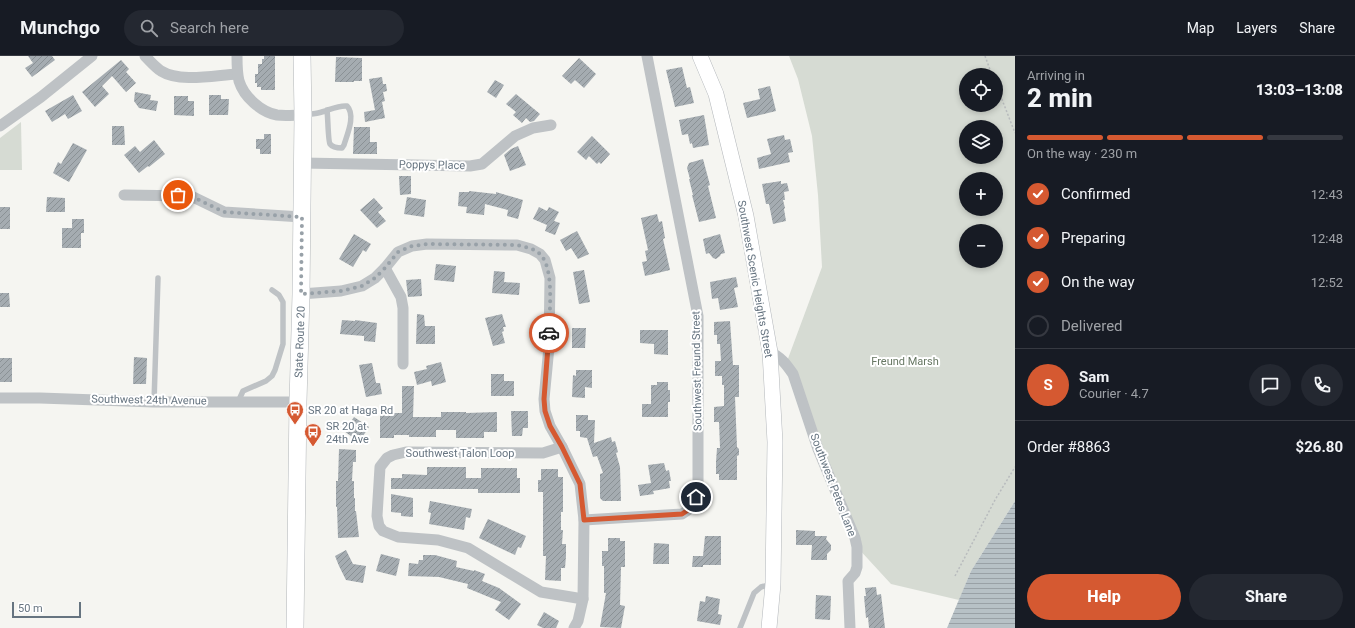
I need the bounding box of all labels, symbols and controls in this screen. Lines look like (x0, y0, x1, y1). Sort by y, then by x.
search box (124, 10, 404, 46)
text: Munchgo (20, 16, 100, 39)
icon: search (138, 17, 160, 39)
text: Search here (170, 19, 249, 37)
text: Map (1187, 20, 1214, 36)
text: Layers (1236, 20, 1277, 36)
text: Share (1299, 20, 1335, 36)
map controls (959, 68, 1003, 268)
button: locate (959, 68, 1003, 112)
text: Arriving in (1027, 68, 1085, 83)
text: 13:03–13:08 (1256, 81, 1343, 99)
text: 2 min (1027, 83, 1093, 113)
button: layers (959, 120, 1003, 164)
text: On the way · 230 m (1027, 146, 1137, 161)
street label: Poppys Place (399, 158, 465, 172)
button: + (959, 172, 1003, 216)
pin (161, 178, 195, 212)
icon: check (1027, 183, 1049, 205)
icon: bag (167, 184, 189, 206)
text: Confirmed (1061, 185, 1131, 203)
text: 12:43 (1311, 187, 1343, 202)
street label: Southwest Scenic Heights Street (735, 199, 775, 359)
button: − (959, 224, 1003, 268)
icon: check (1027, 227, 1049, 249)
text: Preparing (1061, 229, 1125, 247)
text: 12:48 (1311, 231, 1343, 246)
icon: check (1027, 271, 1049, 293)
text: On the way (1061, 273, 1135, 291)
text: 12:52 (1311, 275, 1343, 290)
street label: State Route 20 (292, 306, 308, 378)
street label: Southwest Freund Street (689, 310, 705, 431)
courier (529, 313, 569, 353)
text: Delivered (1061, 317, 1123, 335)
icon: car (538, 322, 560, 344)
park label: Freund Marsh (871, 355, 939, 368)
button: chat (1249, 364, 1291, 406)
button: phone (1301, 364, 1343, 406)
text: Sam (1079, 368, 1109, 386)
text: S (1043, 376, 1053, 394)
text: Courier · 4.7 (1079, 386, 1149, 401)
street label: Southwest 24th Avenue (91, 392, 207, 408)
bus stop icon: SR 20 at Haga Rd (285, 400, 305, 425)
place label: SR 20 at Haga Rd (308, 404, 393, 417)
place label: SR 20 at 24th Ave (326, 420, 369, 446)
bus stop icon: SR 20 at 24th Ave (303, 422, 323, 447)
street label: Southwest Petes Lane (807, 432, 859, 538)
text: Order #8863 (1027, 438, 1110, 456)
text: $26.80 (1296, 438, 1343, 456)
street label: Southwest Talon Loop (406, 447, 514, 460)
pin (679, 480, 713, 514)
icon: home (685, 486, 707, 508)
button: Help (1027, 574, 1181, 620)
button: Share (1189, 574, 1343, 620)
scale bar (12, 600, 81, 619)
text: 50 m (18, 602, 43, 615)

